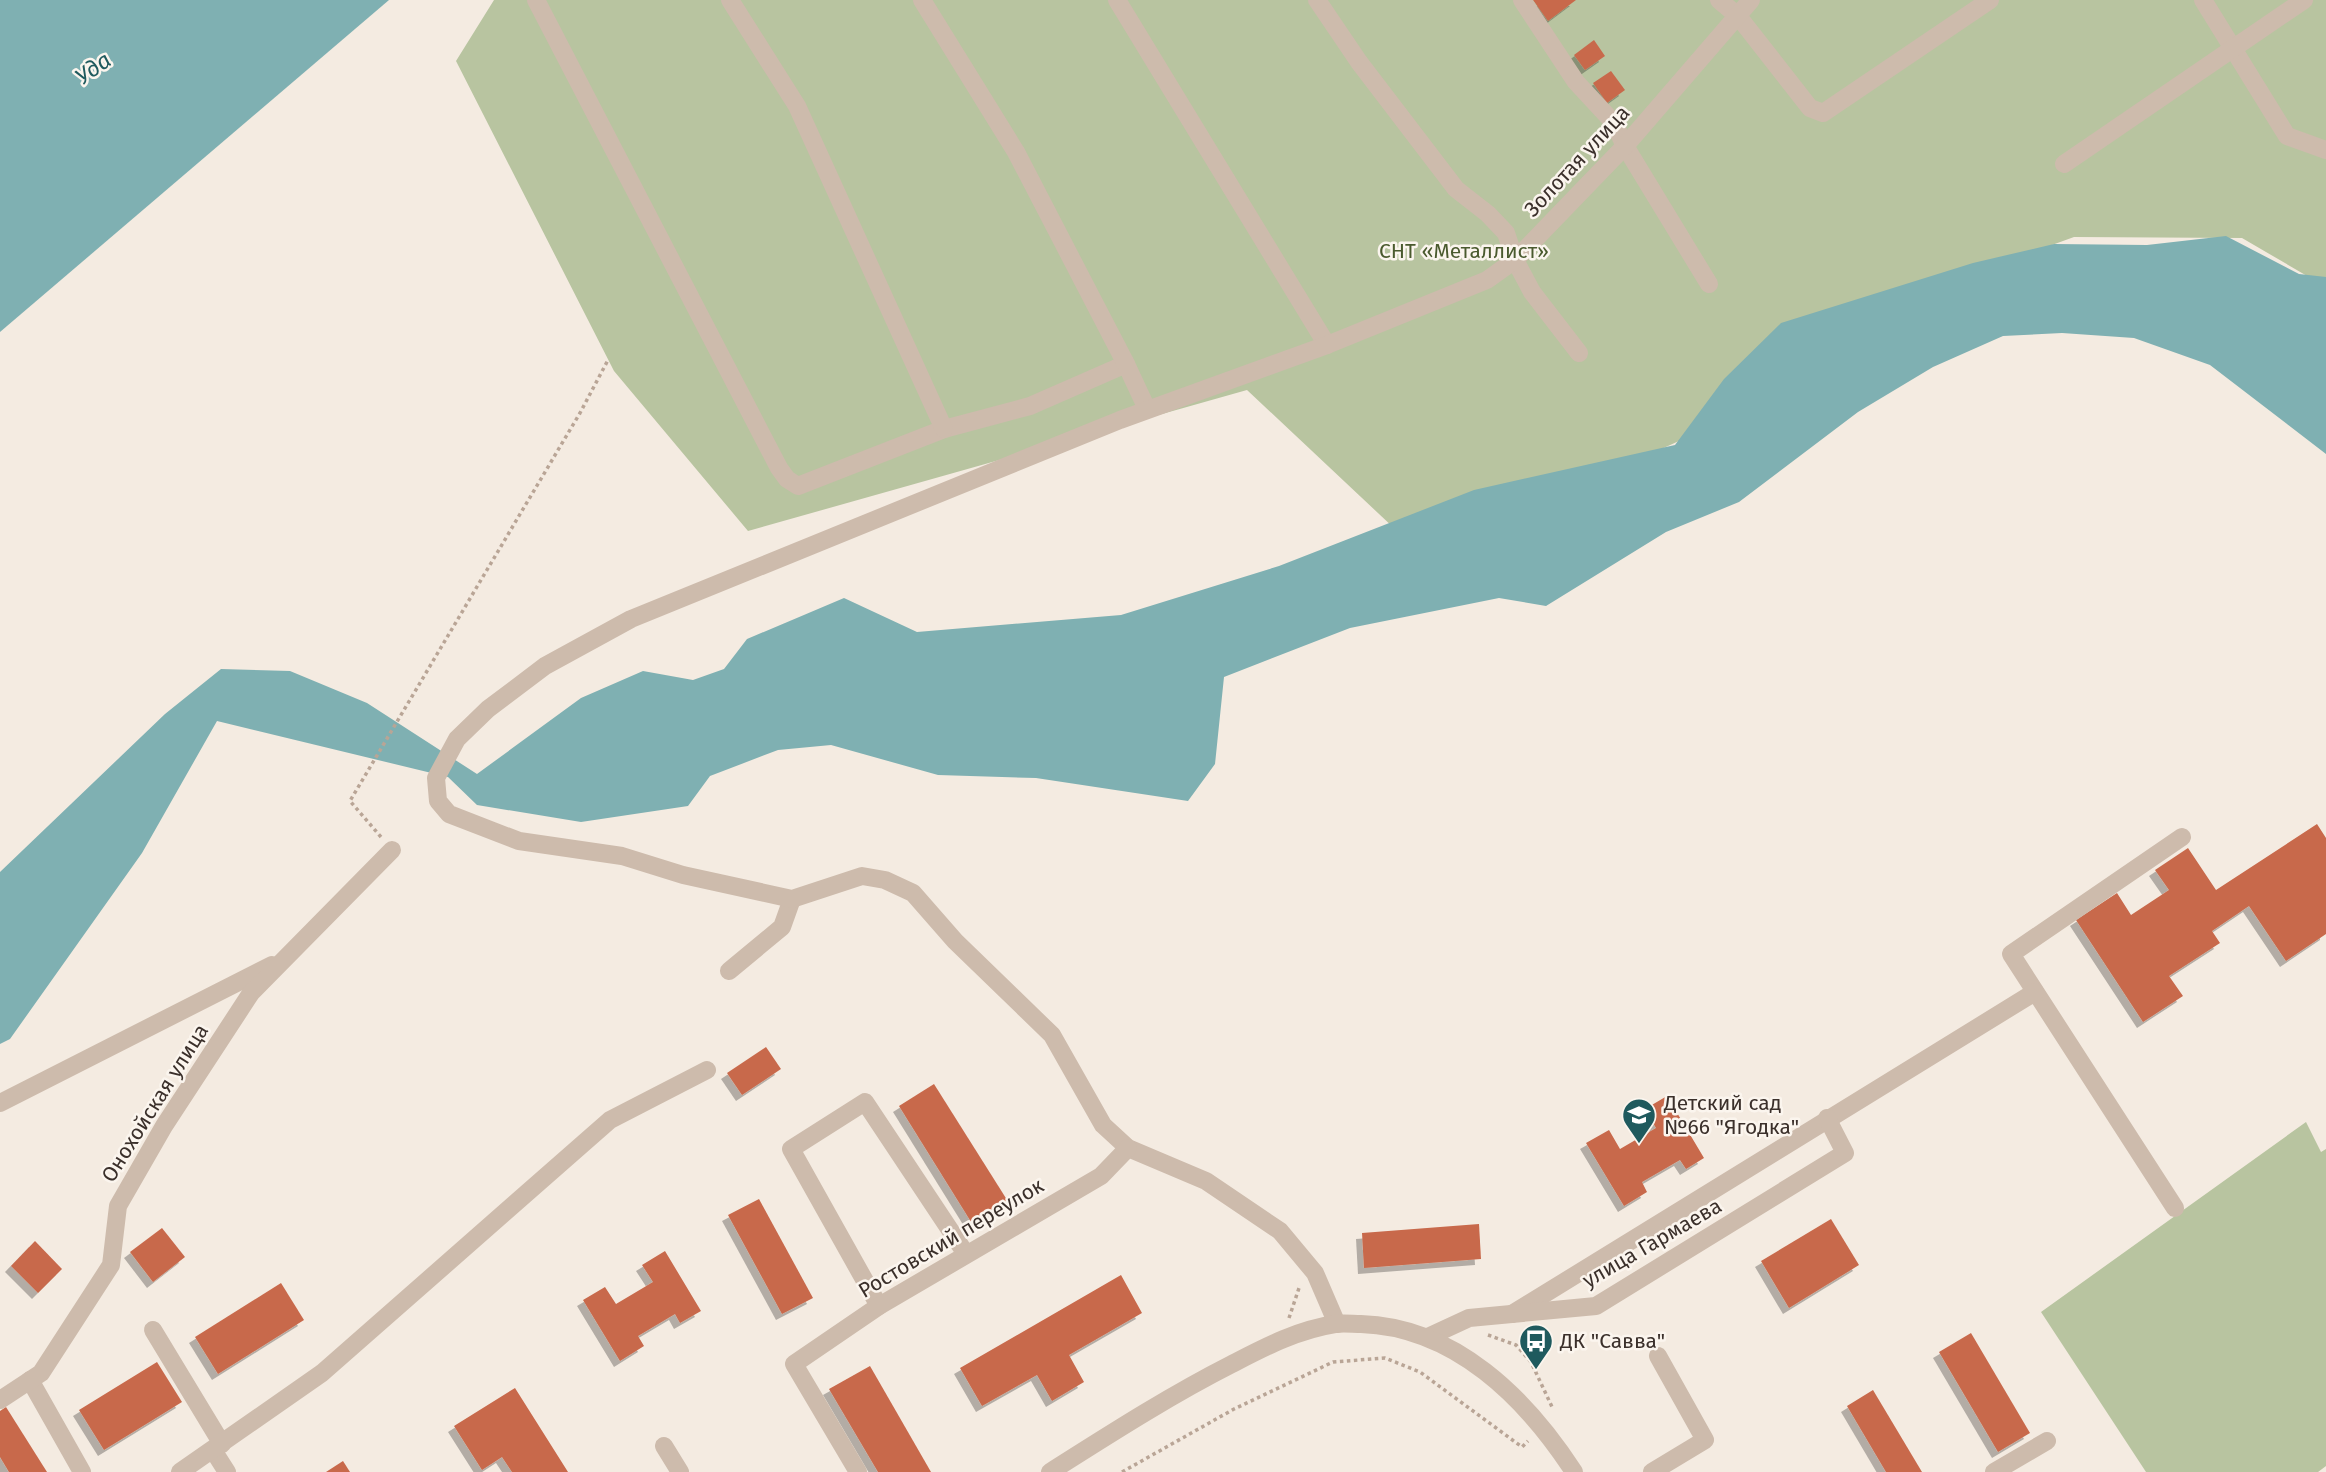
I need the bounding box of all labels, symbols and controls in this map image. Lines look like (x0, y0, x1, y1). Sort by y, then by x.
water label: Уда (70, 46, 116, 90)
street label: Золотая улица (1519, 100, 1635, 222)
park label: СНТ «Металлист» (1379, 238, 1549, 264)
street label: Онохойская улица (96, 1019, 214, 1187)
place label: Детский сад №66 "Ягодка" (1663, 1090, 1799, 1140)
school or university icon: Детский сад №66 "Ягодка" (1620, 1096, 1658, 1145)
street label: Ростовский переулок (854, 1172, 1048, 1304)
street label: улица Гармаева (1578, 1193, 1726, 1293)
bus stop icon: ДК "Савва" (1517, 1322, 1555, 1371)
place label: ДК "Савва" (1559, 1328, 1665, 1354)

